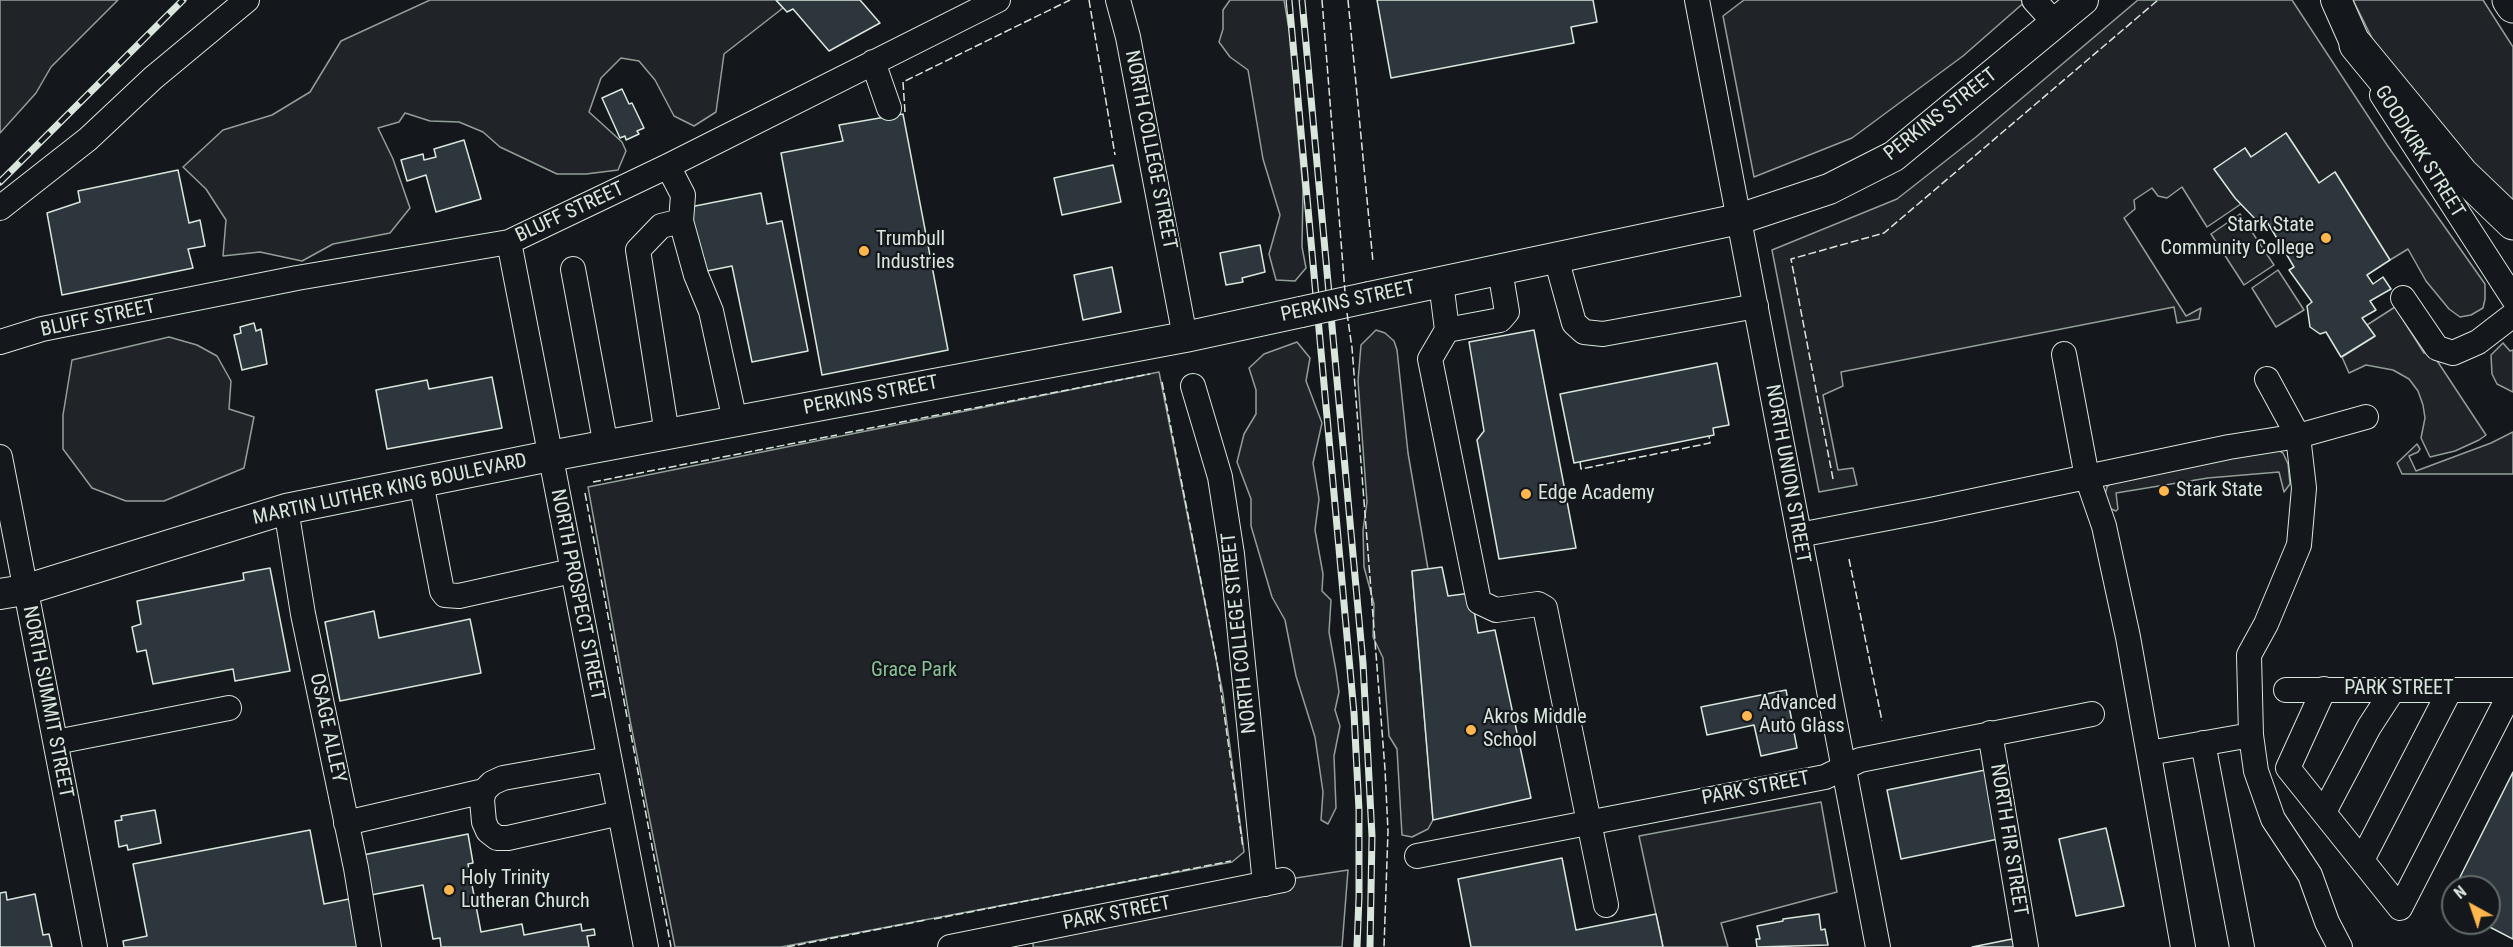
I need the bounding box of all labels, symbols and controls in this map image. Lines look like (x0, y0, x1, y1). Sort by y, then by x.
street label: NORTH COLLEGE STREET (1119, 48, 1181, 252)
street label: PERKINS STREET (1880, 63, 2002, 167)
street label: GOODKIRK STREET (2369, 82, 2469, 222)
street label: BLUFF STREET (512, 177, 628, 249)
place label: Stark State Community College (2161, 214, 2314, 261)
place label: Trumbull Industries (876, 228, 954, 275)
marker: Stark State Community College (2319, 231, 2333, 245)
marker: Trumbull Industries (857, 244, 871, 258)
street label: PERKINS STREET (1279, 276, 1417, 328)
street label: BLUFF STREET (38, 295, 158, 343)
street label: PERKINS STREET (802, 371, 940, 421)
street label: NORTH UNION STREET (1759, 383, 1815, 565)
street label: MARTIN LUTHER KING BOULEVARD (251, 449, 529, 531)
place label: Stark State (2176, 479, 2263, 503)
place label: Edge Academy (1538, 482, 1655, 506)
marker: Stark State (2157, 484, 2171, 498)
street label: NORTH PROSPECT STREET (545, 487, 609, 703)
marker: Edge Academy (1519, 487, 1533, 501)
street label: NORTH COLLEGE STREET (1217, 531, 1263, 735)
street label: NORTH SUMMIT STREET (17, 604, 77, 800)
park label: Grace Park (871, 659, 957, 683)
street label: OSAGE ALLEY (304, 671, 350, 785)
street label: PARK STREET (2344, 677, 2454, 701)
place label: Advanced Auto Glass (1759, 692, 1845, 739)
place label: Akros Middle School (1483, 706, 1587, 753)
marker: Advanced Auto Glass (1740, 709, 1754, 723)
marker: Akros Middle School (1464, 723, 1478, 737)
street label: NORTH FIR STREET (1984, 762, 2032, 918)
street label: PARK STREET (1700, 767, 1812, 811)
place label: Holy Trinity Lutheran Church (461, 867, 590, 914)
north arrow (2441, 875, 2501, 935)
text: N (2451, 882, 2470, 903)
marker: Holy Trinity Lutheran Church (442, 883, 456, 897)
street label: PARK STREET (1061, 892, 1173, 936)

